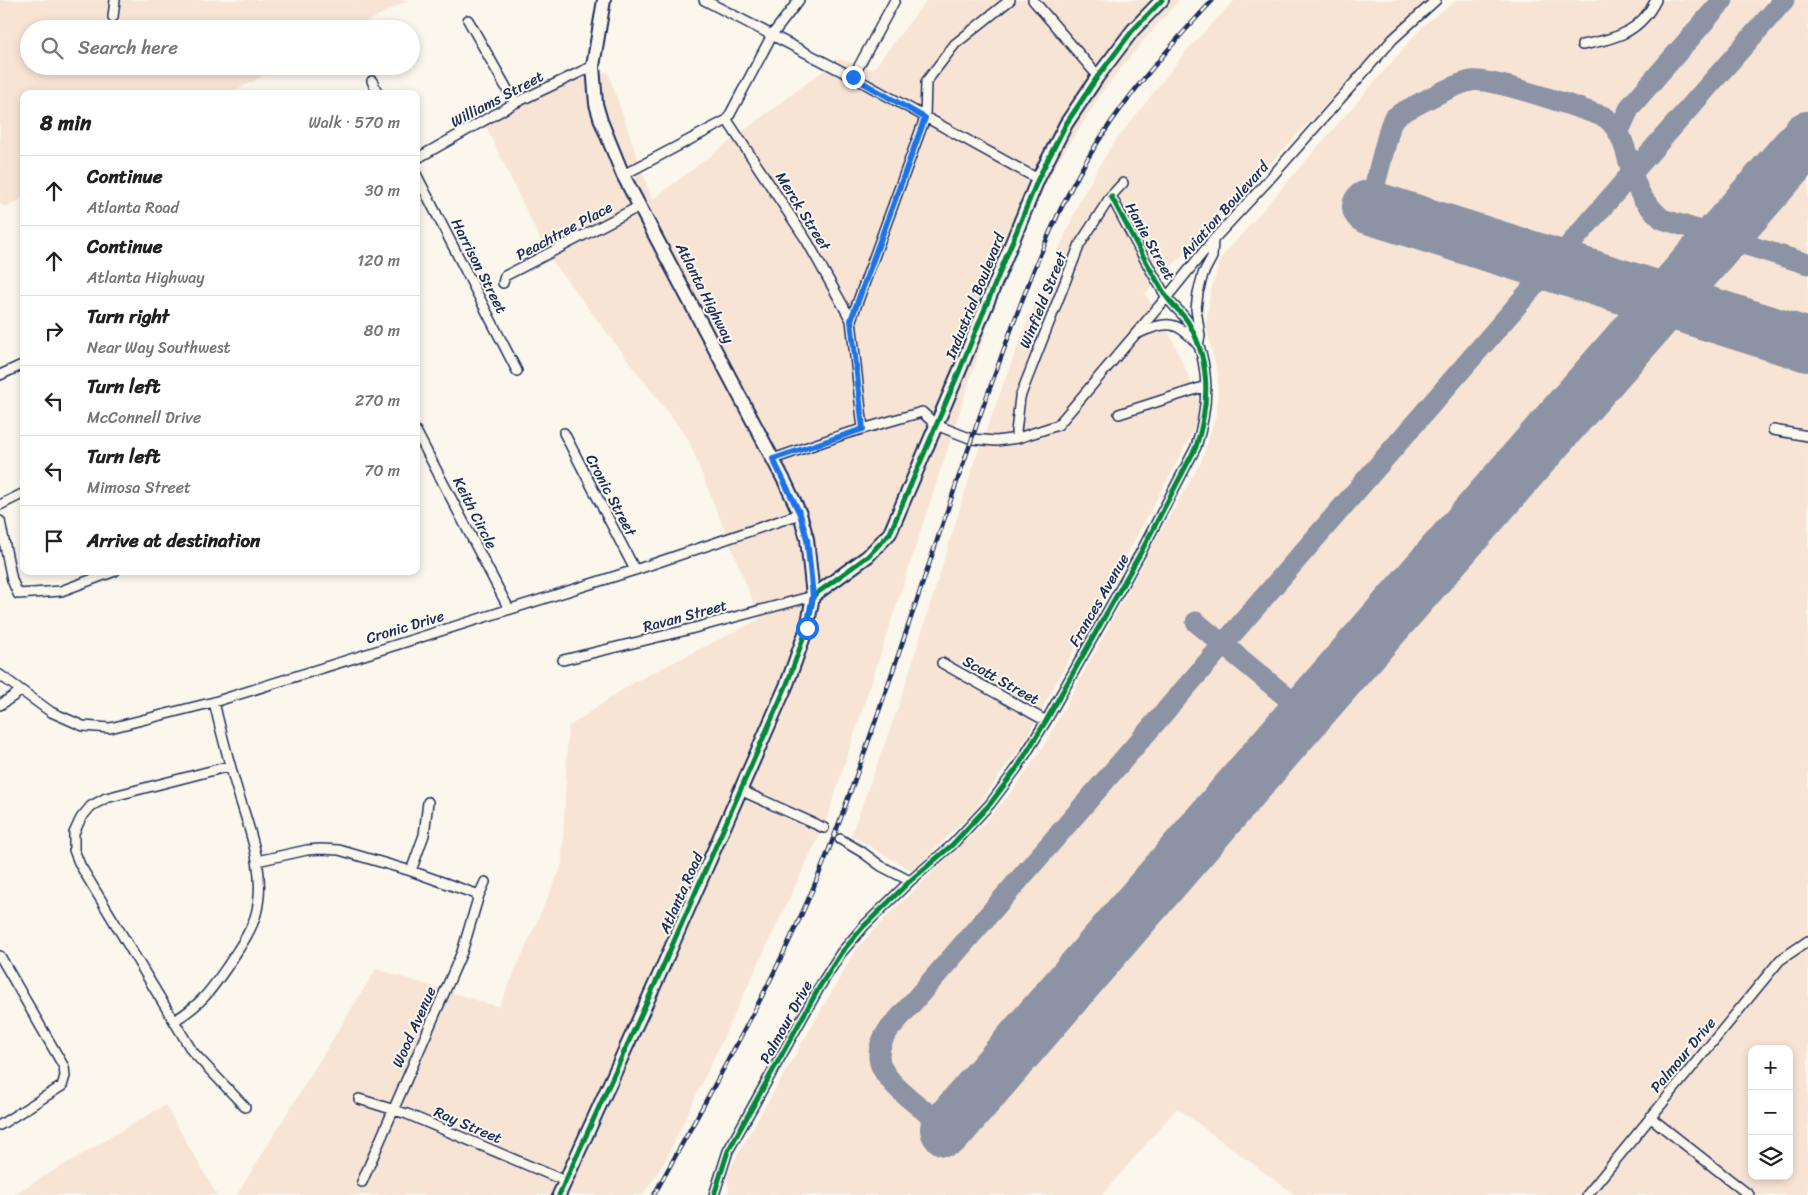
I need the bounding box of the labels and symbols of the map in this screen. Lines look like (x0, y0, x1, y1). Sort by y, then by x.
street label: Williams Street (446, 63, 549, 135)
route end (842, 66, 865, 89)
street label: Aviation Boulevard (1172, 154, 1276, 266)
street label: Merck Street (768, 166, 838, 256)
street label: Peachtree Place (511, 195, 617, 267)
street label: Hanie Street (1118, 197, 1182, 285)
street label: Harrison Street (444, 214, 514, 319)
street label: Industrial Boulevard (937, 228, 1013, 364)
street label: Atlanta Highway (668, 237, 742, 348)
street label: Winfield Street (1012, 247, 1075, 352)
street label: Cronic Street (578, 449, 644, 542)
street label: Keith Circle (446, 472, 505, 554)
street label: Frances Avenue (1062, 548, 1136, 651)
street label: Ravan Street (640, 592, 730, 640)
street label: Cronic Drive (363, 603, 448, 651)
route start (796, 617, 819, 640)
street label: Scott Street (958, 648, 1045, 712)
street label: Atlanta Road (651, 847, 711, 939)
street label: Palmour Drive (752, 975, 820, 1069)
street label: Wood Avenue (385, 982, 444, 1072)
street label: Palmour Drive (1643, 1011, 1723, 1099)
street label: Ray Street (430, 1099, 507, 1151)

